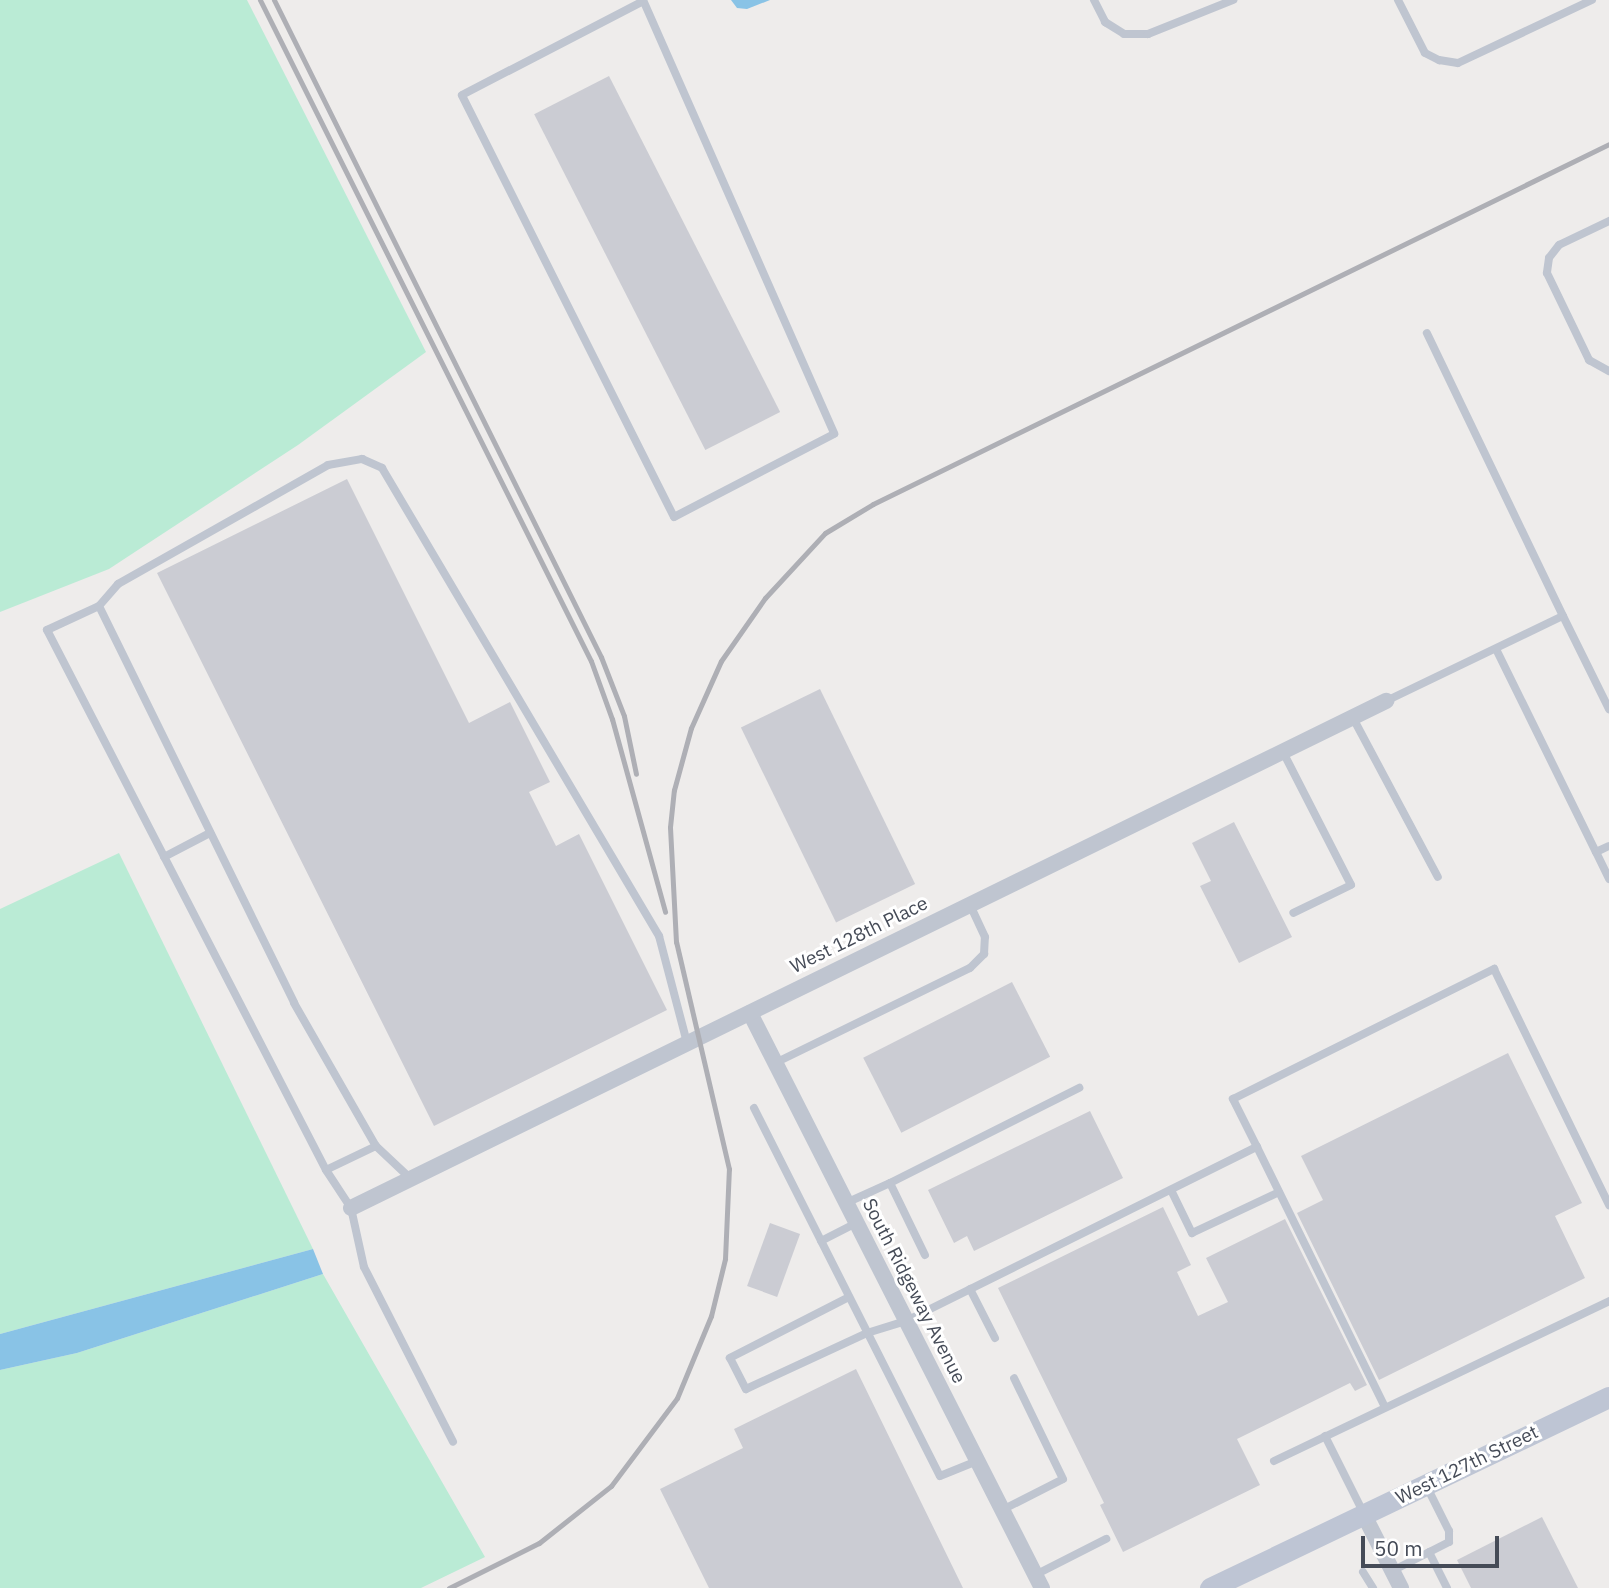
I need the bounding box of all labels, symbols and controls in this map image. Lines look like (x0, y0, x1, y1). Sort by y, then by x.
street label: West 128th Place (787, 892, 931, 978)
street label: South Ridgeway Avenue (857, 1195, 971, 1387)
street label: West 127th Street (1392, 1421, 1542, 1509)
scale bar (1364, 1522, 1502, 1566)
text: 50 m (1374, 1534, 1423, 1562)

